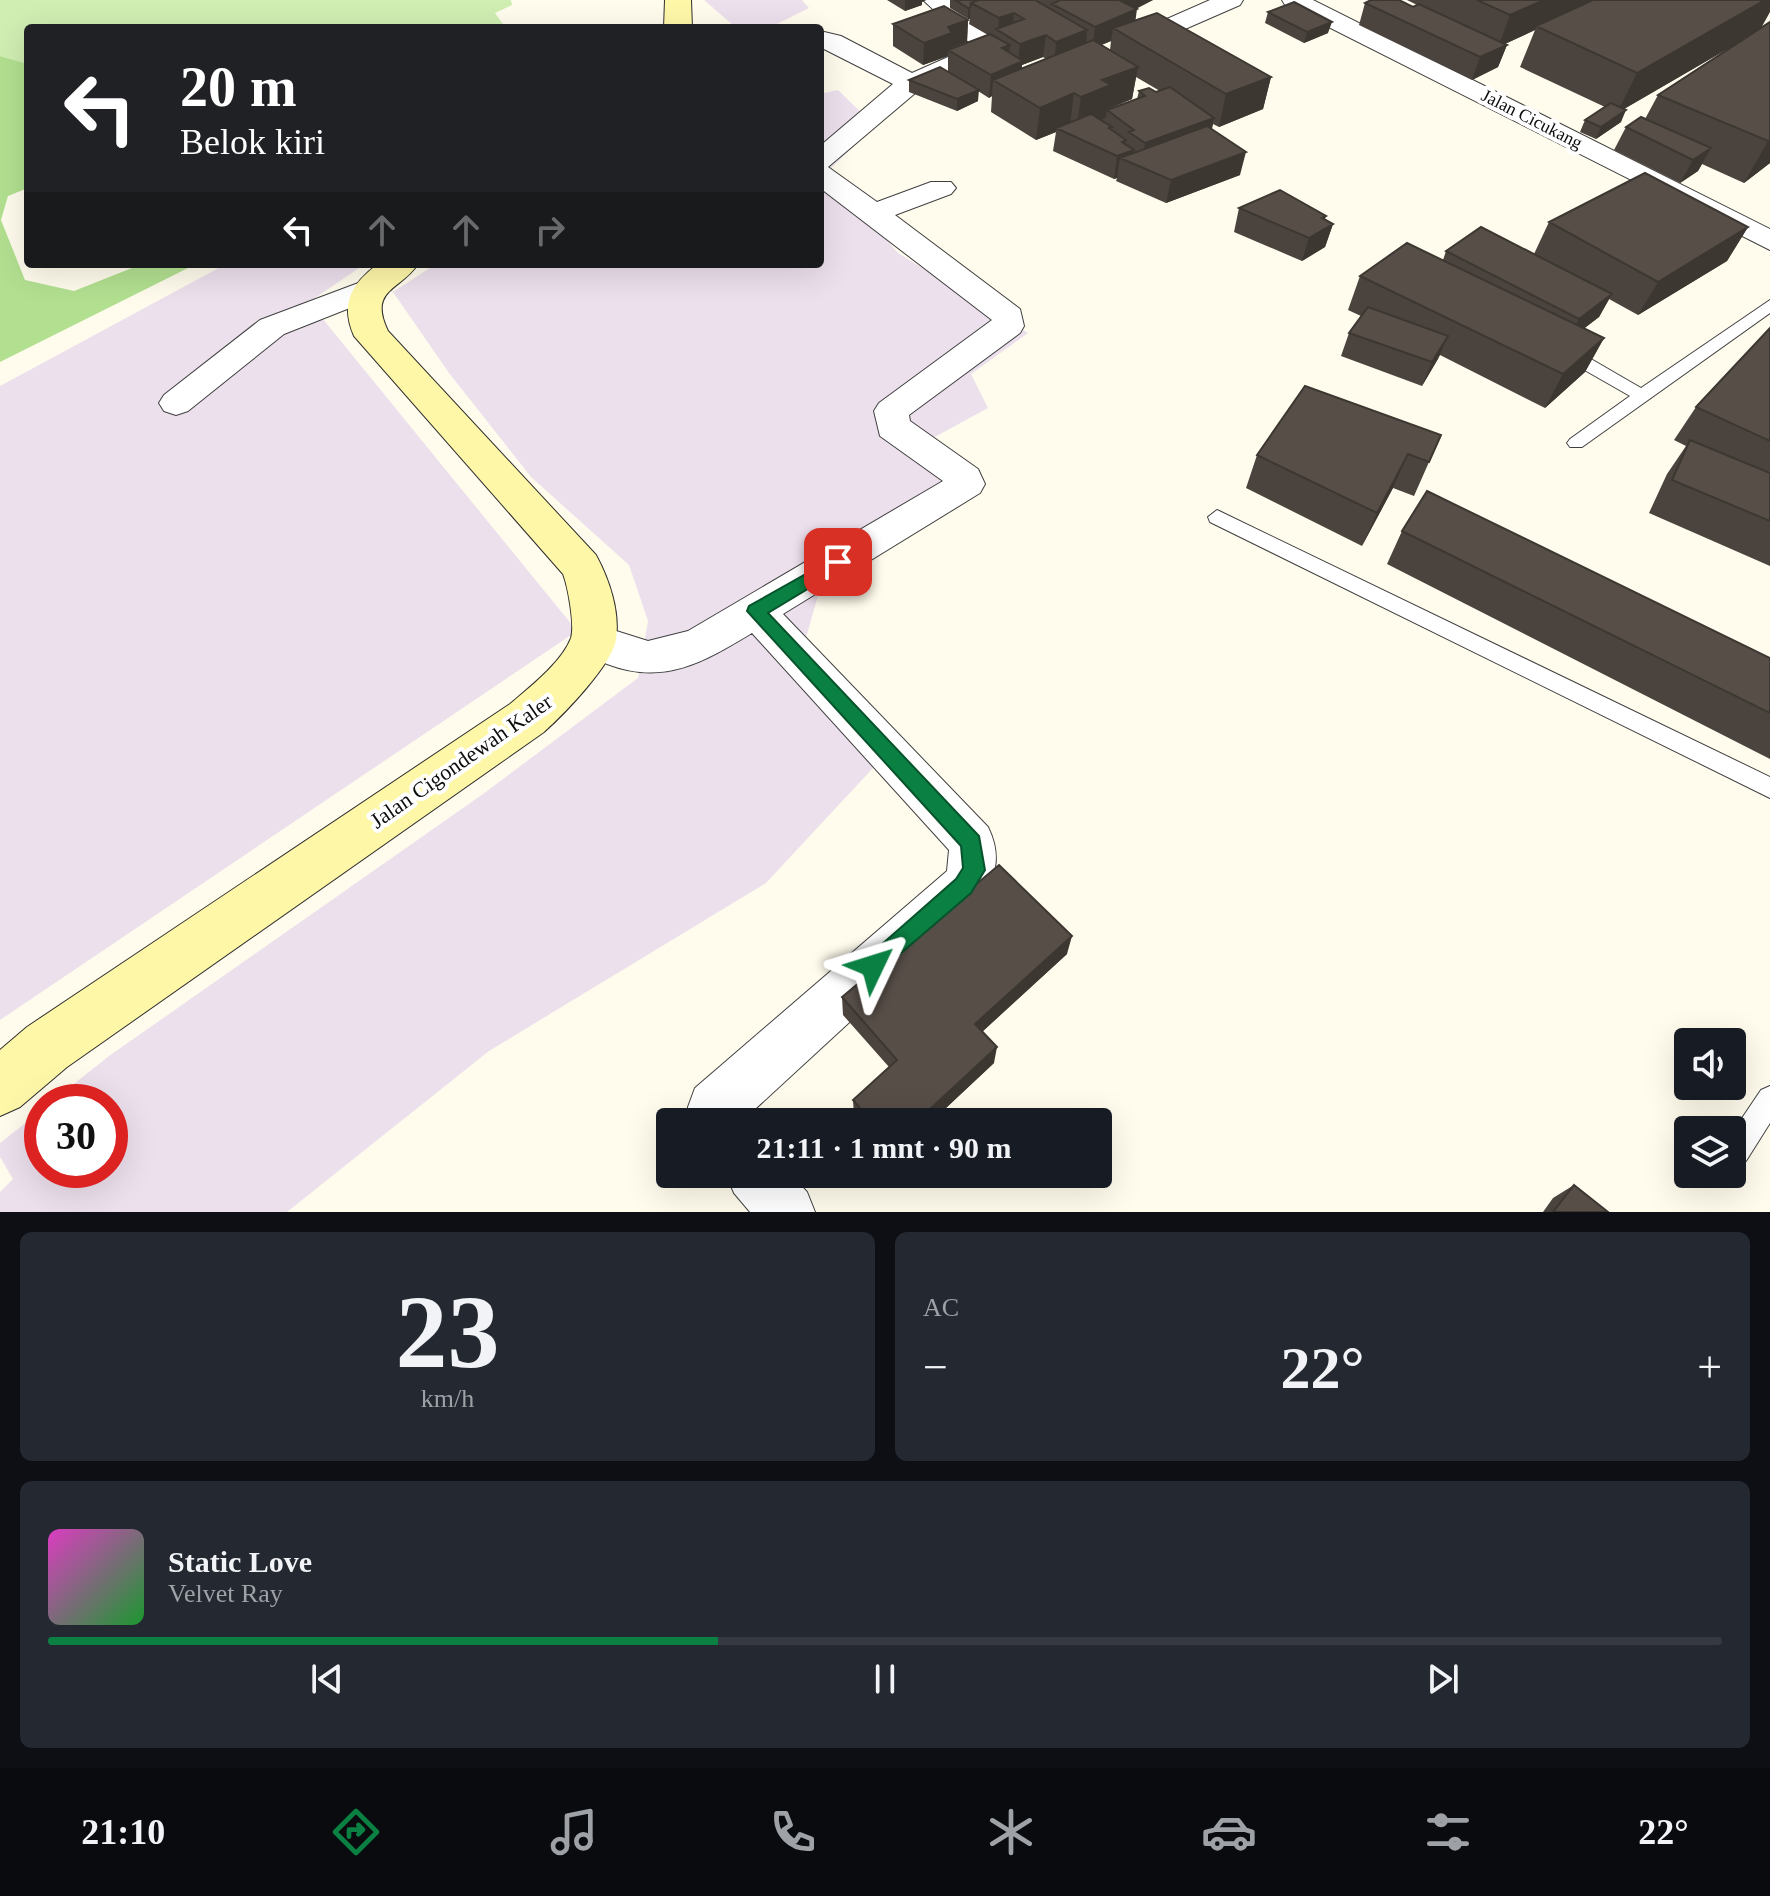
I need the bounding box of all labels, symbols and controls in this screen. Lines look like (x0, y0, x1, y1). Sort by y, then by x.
icon: left (48, 56, 152, 160)
text: 20 m (180, 56, 297, 118)
street label: Jalan Cicukang (1478, 85, 1586, 153)
text: Belok kiri (180, 122, 325, 162)
icon: left (276, 208, 320, 252)
icon: ahead (360, 208, 404, 252)
icon: ahead (444, 208, 488, 252)
icon: right (528, 208, 572, 252)
pin (804, 528, 872, 596)
icon: arrive (816, 540, 860, 584)
street label: Jalan Cigondewah Kaler (365, 688, 557, 833)
position arrow (831, 924, 915, 1008)
map controls (1674, 1028, 1746, 1188)
button: sound (1674, 1028, 1746, 1100)
speed limit sign: 30 (24, 1084, 128, 1188)
button: layers (1674, 1116, 1746, 1188)
text: 21:11 · 1 mnt · 90 m (757, 1131, 1012, 1164)
text: 23 (396, 1274, 500, 1389)
text: AC (923, 1293, 959, 1322)
text: 22° (1281, 1335, 1365, 1401)
text: − (923, 1343, 948, 1392)
text: + (1697, 1343, 1722, 1392)
text: km/h (421, 1384, 474, 1413)
text: Static Love (168, 1545, 312, 1578)
text: Velvet Ray (168, 1579, 283, 1608)
icon: previous (305, 1657, 349, 1701)
icon: pause (863, 1657, 907, 1701)
icon: next (1421, 1657, 1465, 1701)
icon: directions (328, 1804, 384, 1860)
icon: music (546, 1804, 602, 1860)
icon: phone (765, 1804, 821, 1860)
icon: climate (983, 1804, 1039, 1860)
icon: car (1201, 1804, 1257, 1860)
icon: filters (1420, 1804, 1476, 1860)
text: 21:10 (81, 1812, 165, 1852)
text: 22° (1638, 1812, 1689, 1852)

